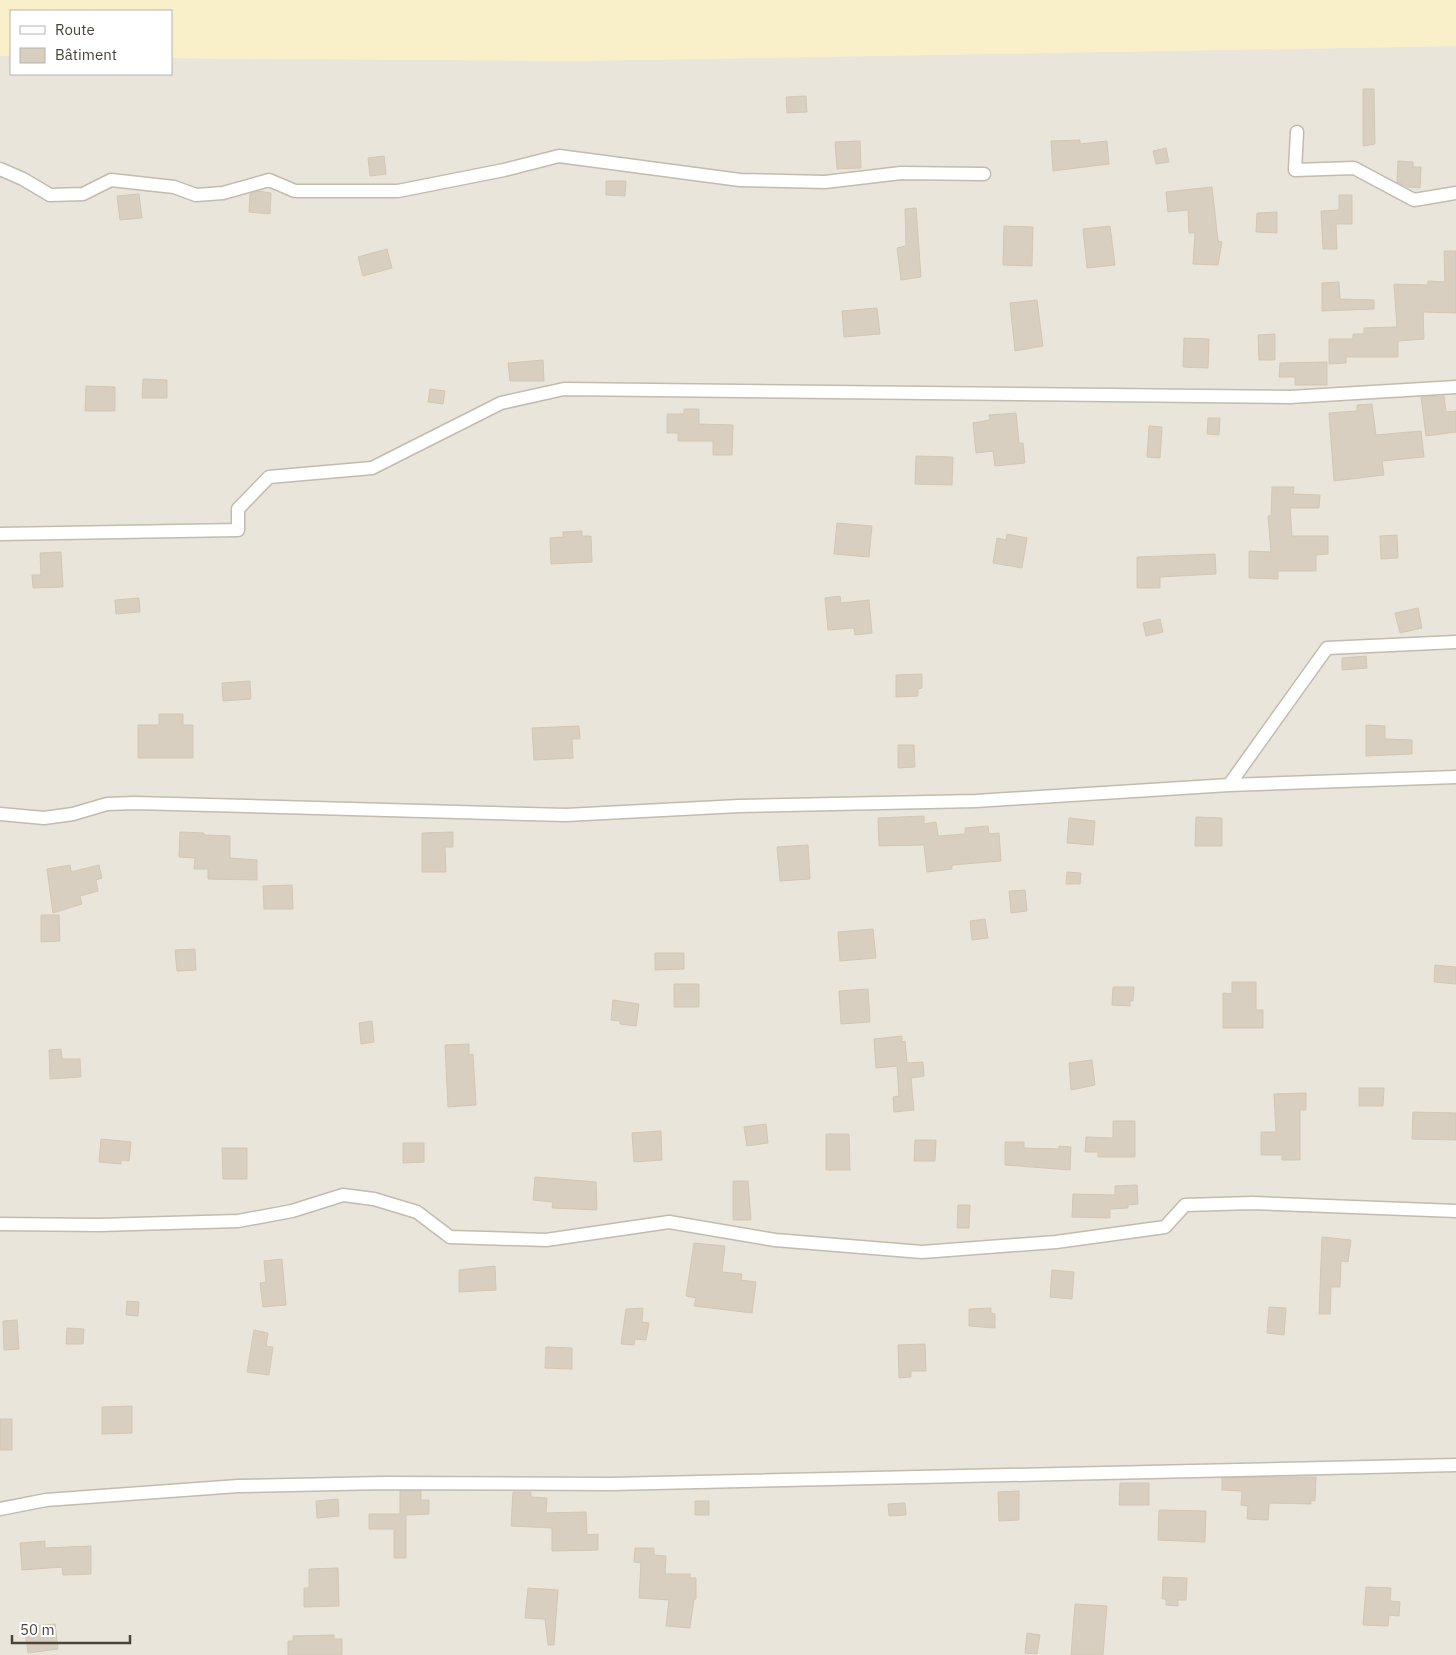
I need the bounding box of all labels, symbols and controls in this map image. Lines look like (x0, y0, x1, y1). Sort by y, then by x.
legend (10, 10, 172, 75)
text: Route (55, 20, 95, 39)
text: Bâtiment (55, 45, 117, 64)
scale bar (12, 1612, 130, 1644)
text: 50 m (20, 1620, 55, 1639)

